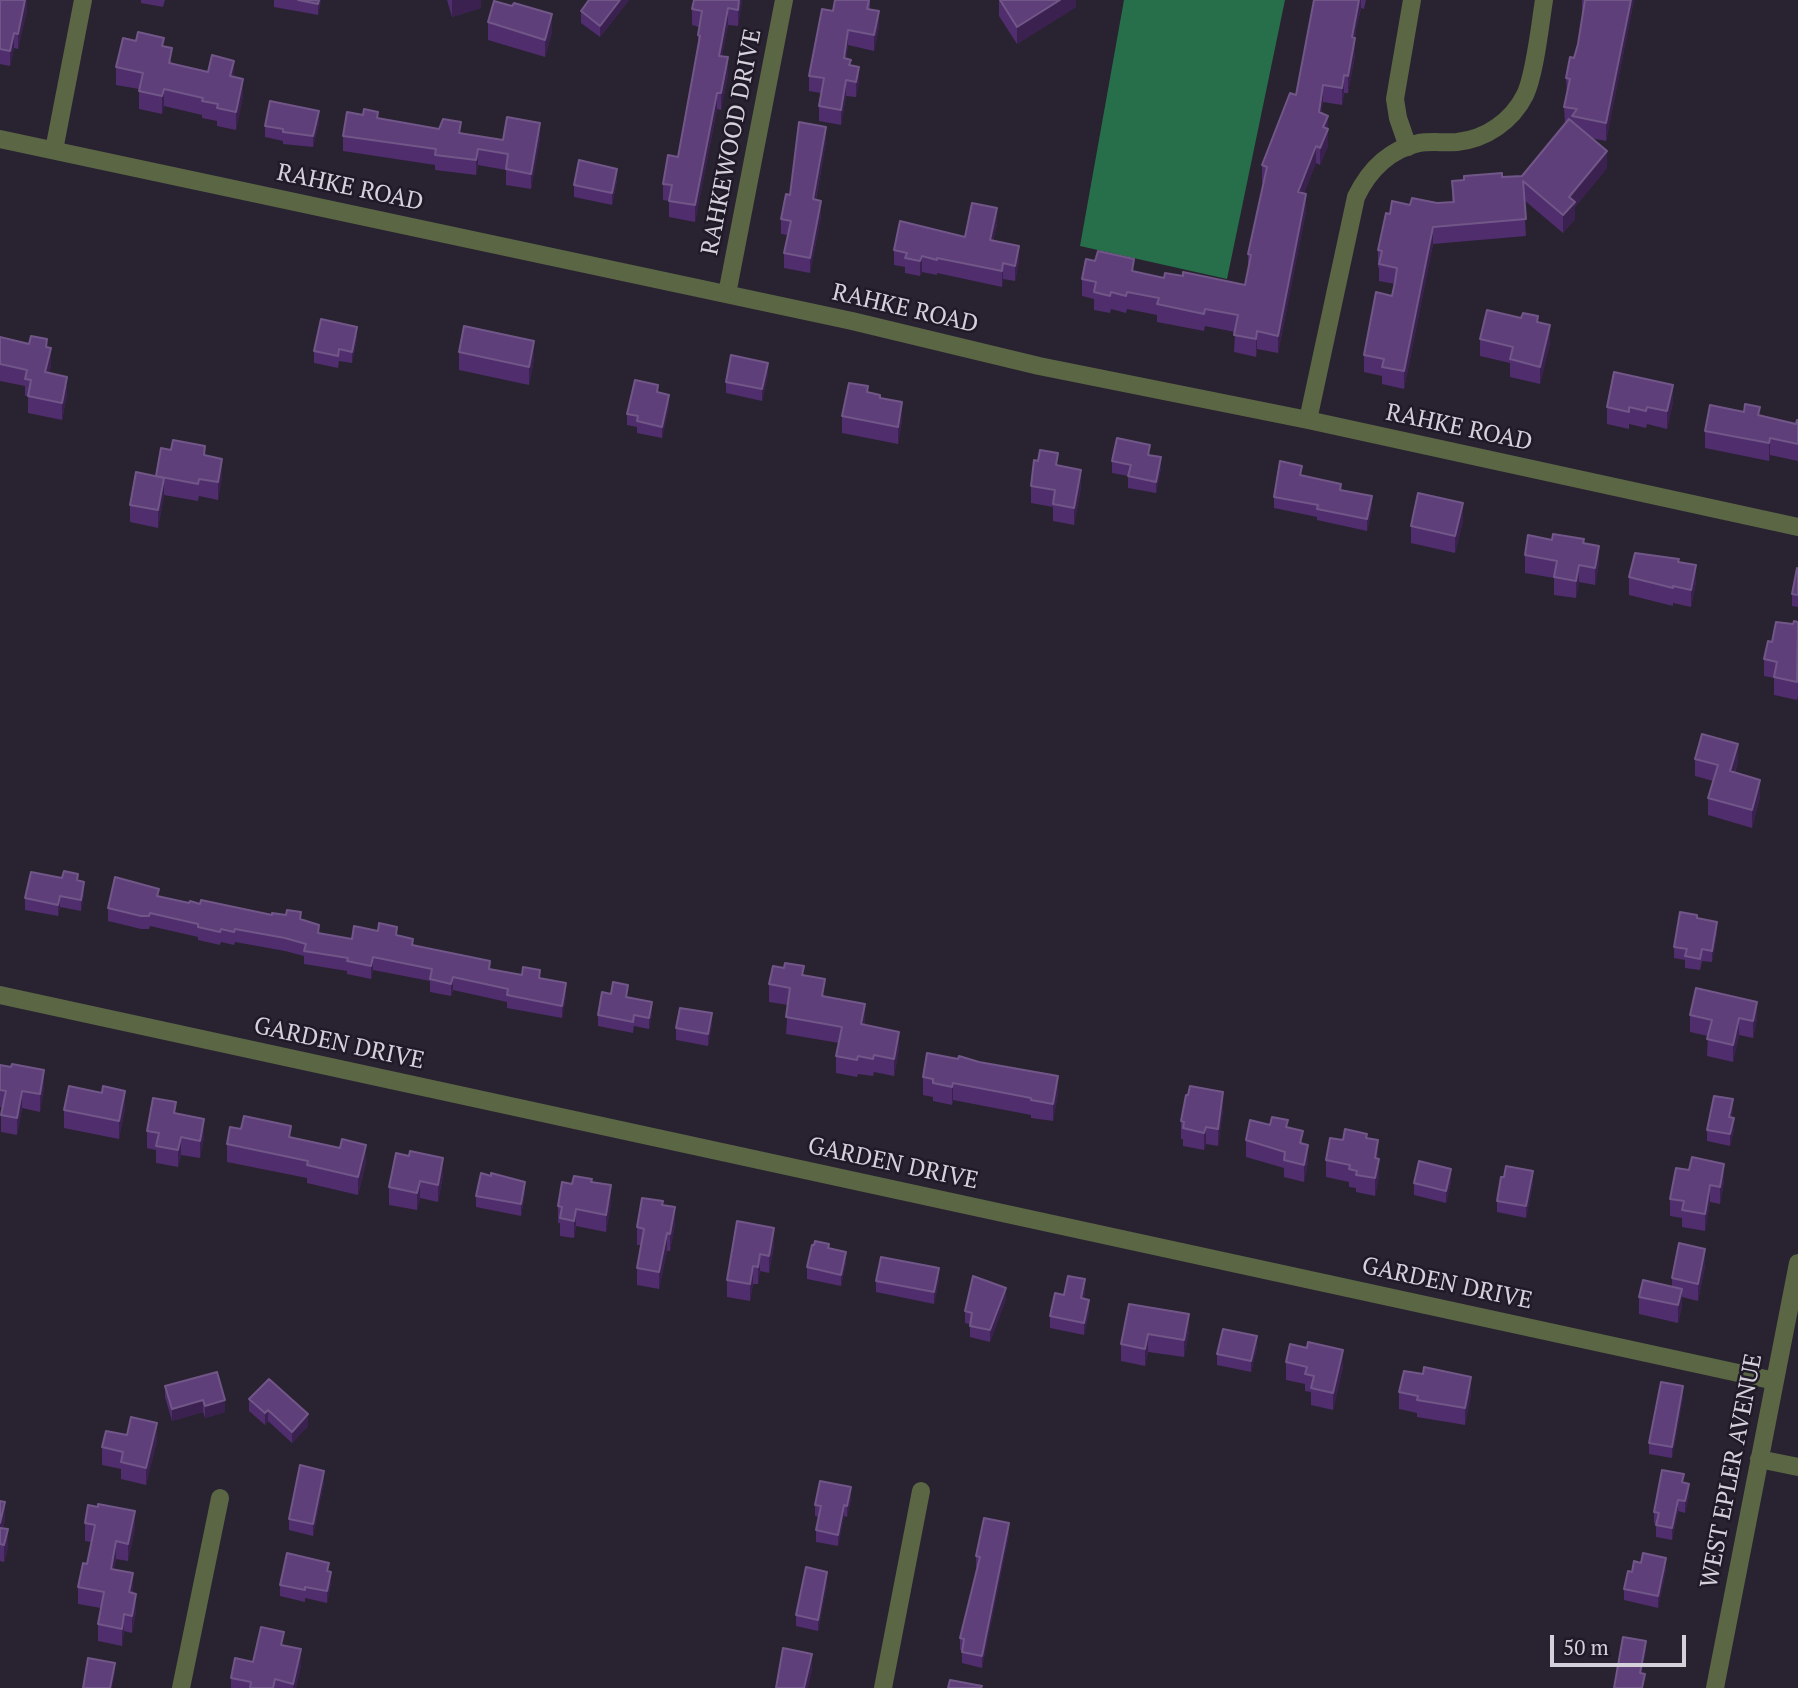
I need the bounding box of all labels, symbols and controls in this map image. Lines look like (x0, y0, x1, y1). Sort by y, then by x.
street label: RAHKEWOOD DRIVE (696, 26, 768, 258)
street label: RAHKE ROAD (274, 158, 426, 218)
street label: RAHKE ROAD (829, 278, 981, 340)
street label: RAHKE ROAD (1383, 398, 1535, 458)
street label: GARDEN DRIVE (251, 1012, 427, 1076)
street label: GARDEN DRIVE (805, 1132, 981, 1196)
street label: GARDEN DRIVE (1359, 1252, 1535, 1316)
street label: WEST EPLER AVENUE (1695, 1351, 1769, 1591)
scale bar (1553, 1622, 1689, 1666)
text: 50 m (1563, 1633, 1609, 1661)

